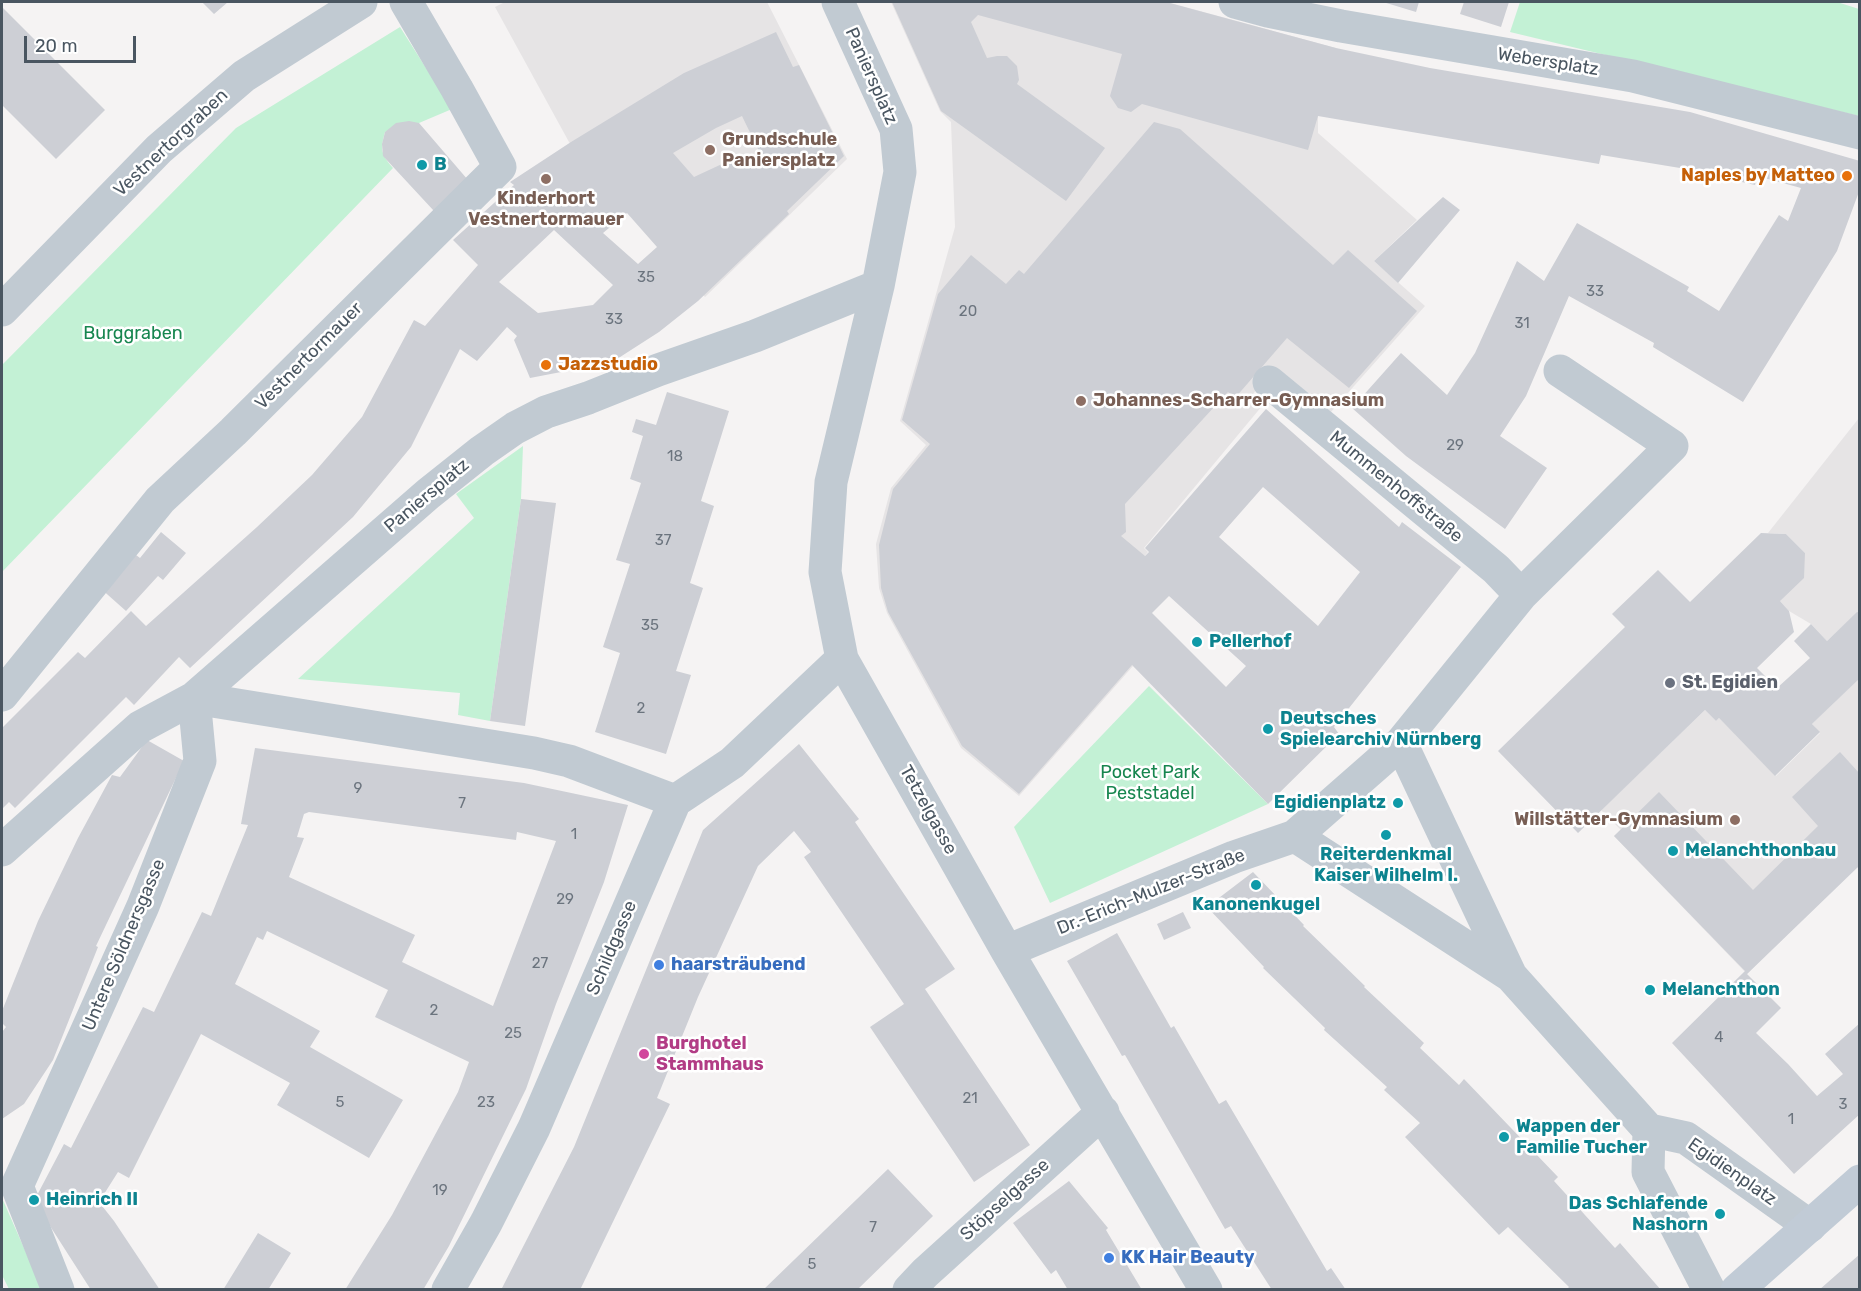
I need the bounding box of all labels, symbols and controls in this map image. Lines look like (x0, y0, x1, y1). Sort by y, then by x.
scale bar (27, 24, 140, 62)
street label: Paniersplatz (840, 24, 902, 128)
text: 20 m (35, 35, 77, 57)
street label: Webersplatz (1496, 43, 1600, 81)
street label: Vestnertorgraben (109, 85, 233, 201)
place label: Grundschule Paniersplatz (722, 129, 837, 172)
marker: Grundschule Paniersplatz (703, 143, 717, 157)
place label: B (434, 154, 447, 176)
marker: B (415, 158, 429, 172)
place label: Naples by Matteo (1681, 165, 1835, 187)
marker: Naples by Matteo (1840, 169, 1854, 183)
marker: Kinderhort Vestnertormauer (539, 172, 553, 186)
place label: Kinderhort Vestnertormauer (468, 188, 624, 230)
house number: 35 (637, 269, 655, 287)
house number: 33 (1586, 283, 1604, 301)
street label: Vestnertormauer (251, 298, 367, 414)
house number: 20 (959, 303, 977, 321)
house number: 33 (605, 311, 623, 329)
house number: 31 (1514, 315, 1530, 333)
park label: Burggraben (83, 323, 183, 345)
place label: Jazzstudio (558, 354, 658, 376)
marker: Jazzstudio (539, 358, 553, 372)
place label: Johannes-Scharrer-Gymnasium (1093, 390, 1384, 412)
marker: Johannes-Scharrer-Gymnasium (1074, 394, 1088, 408)
street label: Mummenhoffstraße (1325, 427, 1467, 547)
house number: 29 (1446, 437, 1464, 455)
house number: 18 (667, 448, 683, 466)
street label: Paniersplatz (380, 454, 474, 538)
house number: 37 (655, 532, 671, 550)
house number: 35 (641, 617, 659, 635)
place label: Pellerhof (1209, 631, 1291, 653)
marker: Pellerhof (1190, 635, 1204, 649)
place label: St. Egidien (1682, 672, 1778, 694)
marker: St. Egidien (1663, 676, 1677, 690)
house number: 2 (637, 700, 645, 718)
place label: Deutsches Spielearchiv Nürnberg (1280, 708, 1481, 750)
marker: Deutsches Spielearchiv Nürnberg (1261, 722, 1275, 736)
street label: Tetzelgasse (895, 762, 961, 858)
park label: Pocket Park Peststadel (1100, 762, 1200, 804)
house number: 9 (354, 780, 362, 798)
place label: Egidienplatz (1274, 792, 1386, 814)
house number: 7 (458, 795, 466, 813)
marker: Egidienplatz (1391, 796, 1405, 810)
place label: Willstätter-Gymnasium (1514, 809, 1723, 831)
marker: Willstätter-Gymnasium (1728, 813, 1742, 827)
house number: 1 (571, 826, 577, 844)
marker: Reiterdenkmal Kaiser Wilhelm I. (1379, 828, 1393, 842)
place label: Melanchthonbau (1685, 840, 1836, 862)
street label: Dr.-Erich-Mulzer-Straße (1054, 844, 1248, 940)
place label: Reiterdenkmal Kaiser Wilhelm I. (1314, 844, 1458, 886)
marker: Melanchthonbau (1666, 844, 1680, 858)
street label: Untere Söldnersgasse (78, 856, 170, 1034)
marker: Kanonenkugel (1249, 878, 1263, 892)
house number: 29 (556, 891, 574, 909)
place label: Kanonenkugel (1192, 894, 1320, 916)
street label: Schildgasse (582, 897, 642, 999)
place label: haarsträubend (671, 954, 806, 976)
house number: 27 (532, 955, 548, 973)
marker: haarsträubend (652, 958, 666, 972)
place label: Melanchthon (1662, 979, 1780, 1001)
marker: Melanchthon (1643, 983, 1657, 997)
house number: 2 (430, 1002, 438, 1020)
house number: 25 (504, 1025, 522, 1043)
house number: 4 (1714, 1029, 1724, 1047)
place label: Burghotel Stammhaus (656, 1033, 764, 1076)
marker: Burghotel Stammhaus (637, 1047, 651, 1061)
house number: 21 (962, 1090, 978, 1108)
house number: 5 (336, 1094, 344, 1112)
house number: 23 (477, 1094, 495, 1112)
house number: 3 (1838, 1096, 1848, 1114)
house number: 1 (1788, 1111, 1794, 1129)
place label: Wappen der Familie Tucher (1516, 1116, 1647, 1158)
marker: Wappen der Familie Tucher (1497, 1130, 1511, 1144)
street label: Egidienplatz (1684, 1134, 1780, 1210)
street label: Stöpselgasse (956, 1154, 1054, 1246)
house number: 19 (432, 1182, 448, 1200)
place label: Heinrich II (46, 1189, 138, 1211)
marker: Heinrich II (27, 1193, 41, 1207)
place label: Das Schlafende Nashorn (1569, 1193, 1708, 1236)
marker: Das Schlafende Nashorn (1713, 1207, 1727, 1221)
house number: 7 (869, 1219, 877, 1237)
place label: KK Hair Beauty (1121, 1247, 1255, 1269)
marker: KK Hair Beauty (1102, 1251, 1116, 1265)
house number: 5 (808, 1256, 816, 1274)

